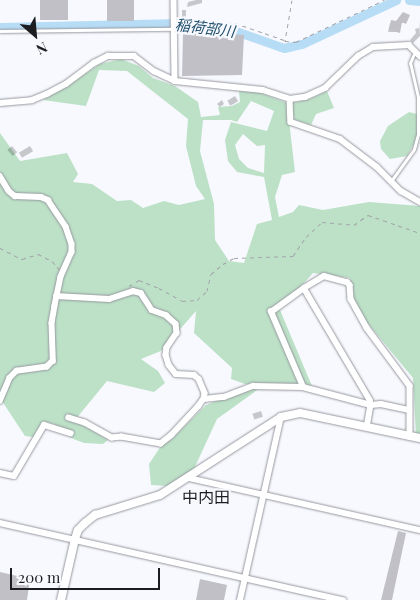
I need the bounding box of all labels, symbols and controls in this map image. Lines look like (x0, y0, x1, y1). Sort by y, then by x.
north arrow (10, 10, 60, 60)
water label: 稲荷部川 (174, 15, 236, 41)
text: N (33, 38, 51, 60)
district label: 中内田 (182, 487, 230, 507)
scale bar (12, 558, 162, 590)
text: 200 m (18, 567, 60, 587)

